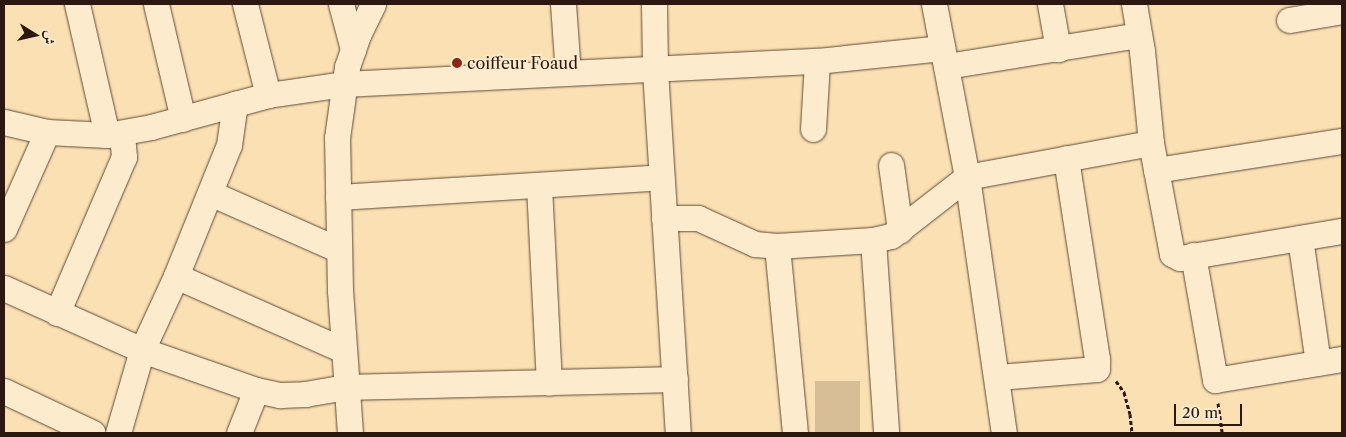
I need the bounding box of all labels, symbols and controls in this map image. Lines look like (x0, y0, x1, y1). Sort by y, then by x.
north arrow (10, 10, 60, 60)
text: ش (40, 29, 60, 46)
place label: coiffeur Foaud (467, 53, 578, 73)
marker: coiffeur Foaud (451, 57, 463, 69)
scale bar (1176, 394, 1244, 426)
text: 20 m (1182, 403, 1218, 422)

